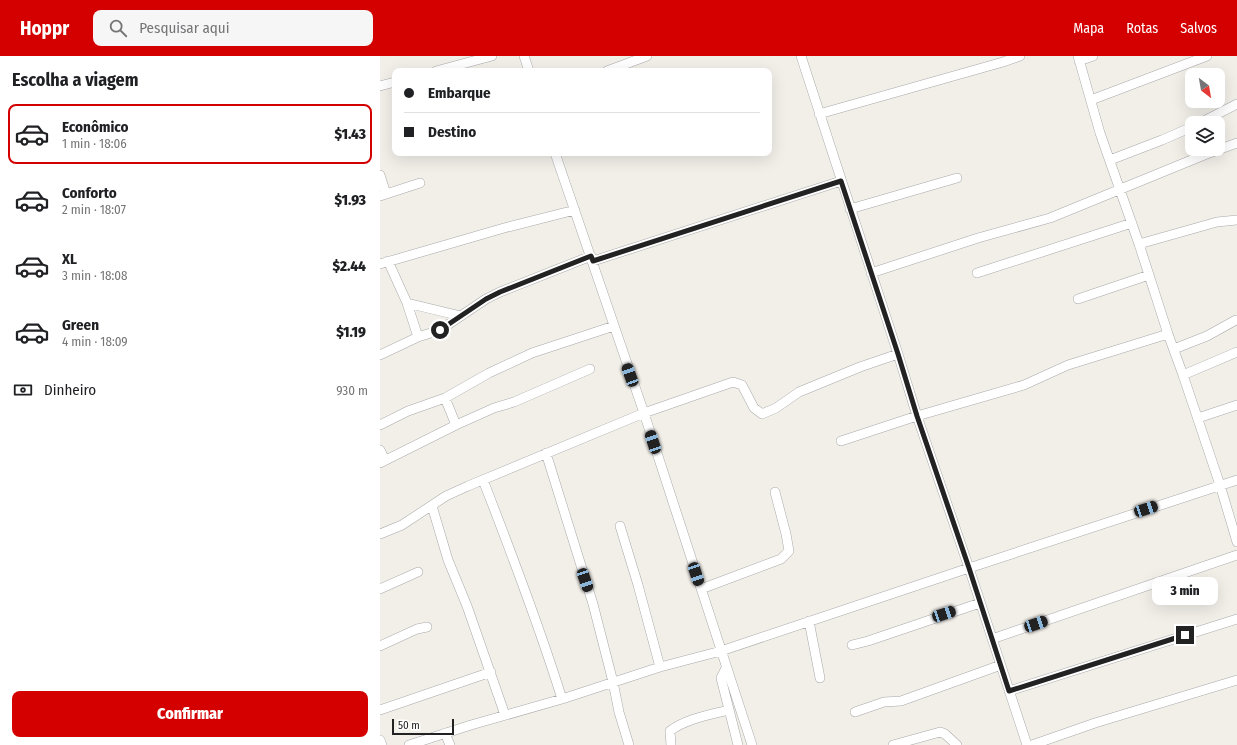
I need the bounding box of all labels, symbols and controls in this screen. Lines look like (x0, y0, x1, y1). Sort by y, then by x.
search box (93, 10, 373, 46)
text: Hoppr (20, 17, 69, 40)
icon: search (107, 17, 129, 39)
text: Pesquisar aqui (139, 19, 230, 37)
text: Mapa (1073, 20, 1104, 37)
text: Rotas (1126, 20, 1158, 37)
text: Salvos (1180, 20, 1217, 37)
north arrow (1185, 68, 1225, 108)
map controls (1185, 68, 1225, 156)
text: Escolha a viagem (12, 69, 138, 91)
text: Embarque (428, 84, 491, 102)
icon: car (14, 116, 50, 152)
button: layers (1185, 116, 1225, 156)
text: Econômico (62, 118, 129, 136)
text: Destino (428, 123, 476, 141)
text: $1.43 (334, 125, 366, 143)
text: 1 min · 18:06 (62, 136, 127, 151)
icon: car (14, 182, 50, 218)
text: Conforto (62, 184, 117, 202)
text: $1.93 (335, 191, 366, 209)
text: 2 min · 18:07 (62, 202, 126, 217)
icon: car (14, 248, 50, 284)
text: XL (62, 250, 77, 268)
text: $2.44 (333, 257, 366, 275)
text: 3 min · 18:08 (62, 268, 128, 283)
icon: car (14, 314, 50, 350)
text: Green (62, 316, 99, 334)
route start (431, 321, 449, 339)
text: $1.19 (336, 323, 366, 341)
text: 4 min · 18:09 (62, 334, 128, 349)
car (620, 362, 640, 388)
icon: cash (12, 379, 34, 401)
text: Dinheiro (44, 381, 96, 399)
text: 930 m (336, 383, 368, 398)
car (644, 429, 662, 455)
car (1133, 500, 1159, 518)
car (687, 561, 705, 587)
car (575, 567, 595, 593)
callout: 3 min (1152, 577, 1218, 605)
text: 3 min (1171, 583, 1199, 598)
car (931, 605, 957, 623)
car (1023, 614, 1049, 634)
route end (1176, 626, 1194, 644)
button: Confirmar (12, 691, 368, 737)
scale bar (392, 717, 454, 736)
text: 50 m (398, 719, 420, 732)

